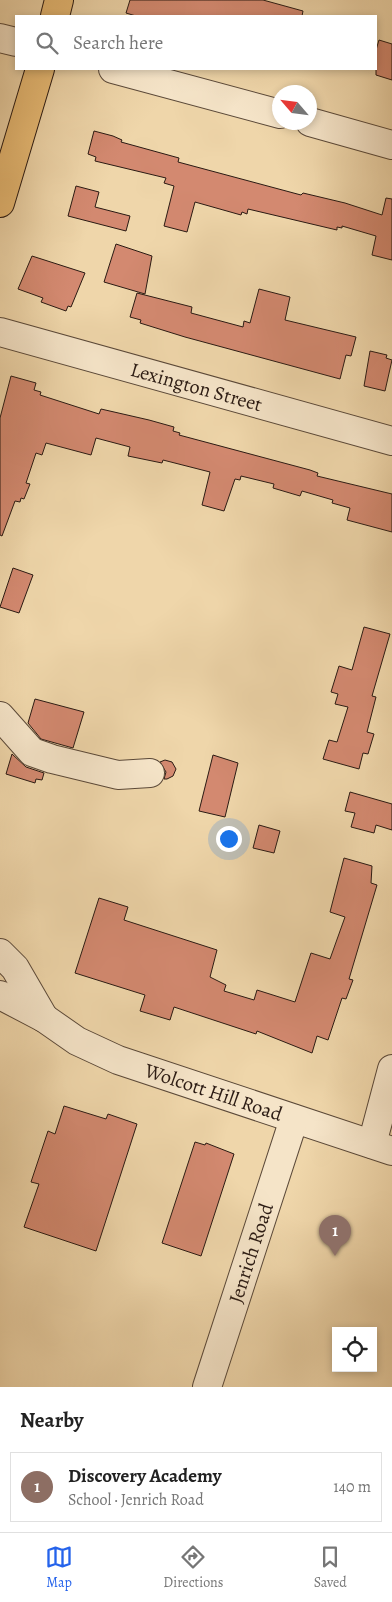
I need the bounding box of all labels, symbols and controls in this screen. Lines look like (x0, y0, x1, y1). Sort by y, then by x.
search box (15, 15, 377, 70)
icon: search (33, 29, 61, 57)
text: Search here (73, 30, 163, 56)
north arrow (272, 85, 317, 130)
street label: Lexington Street (127, 356, 266, 418)
your location (216, 826, 242, 852)
street label: Wolcott Hill Road (140, 1057, 286, 1128)
street label: Jenrich Road (222, 1199, 280, 1307)
pin: 1 (319, 1215, 351, 1256)
map controls (332, 1327, 377, 1372)
button: locate (332, 1327, 377, 1372)
text: Nearby (20, 1406, 83, 1434)
text: Discovery Academy (68, 1463, 222, 1489)
text: 1 (34, 1476, 40, 1498)
text: 140 m (333, 1476, 371, 1498)
text: School · Jenrich Road (68, 1489, 204, 1511)
tab: Map (45, 1543, 73, 1592)
tab: Directions (163, 1543, 223, 1592)
tab: Saved (314, 1543, 347, 1592)

